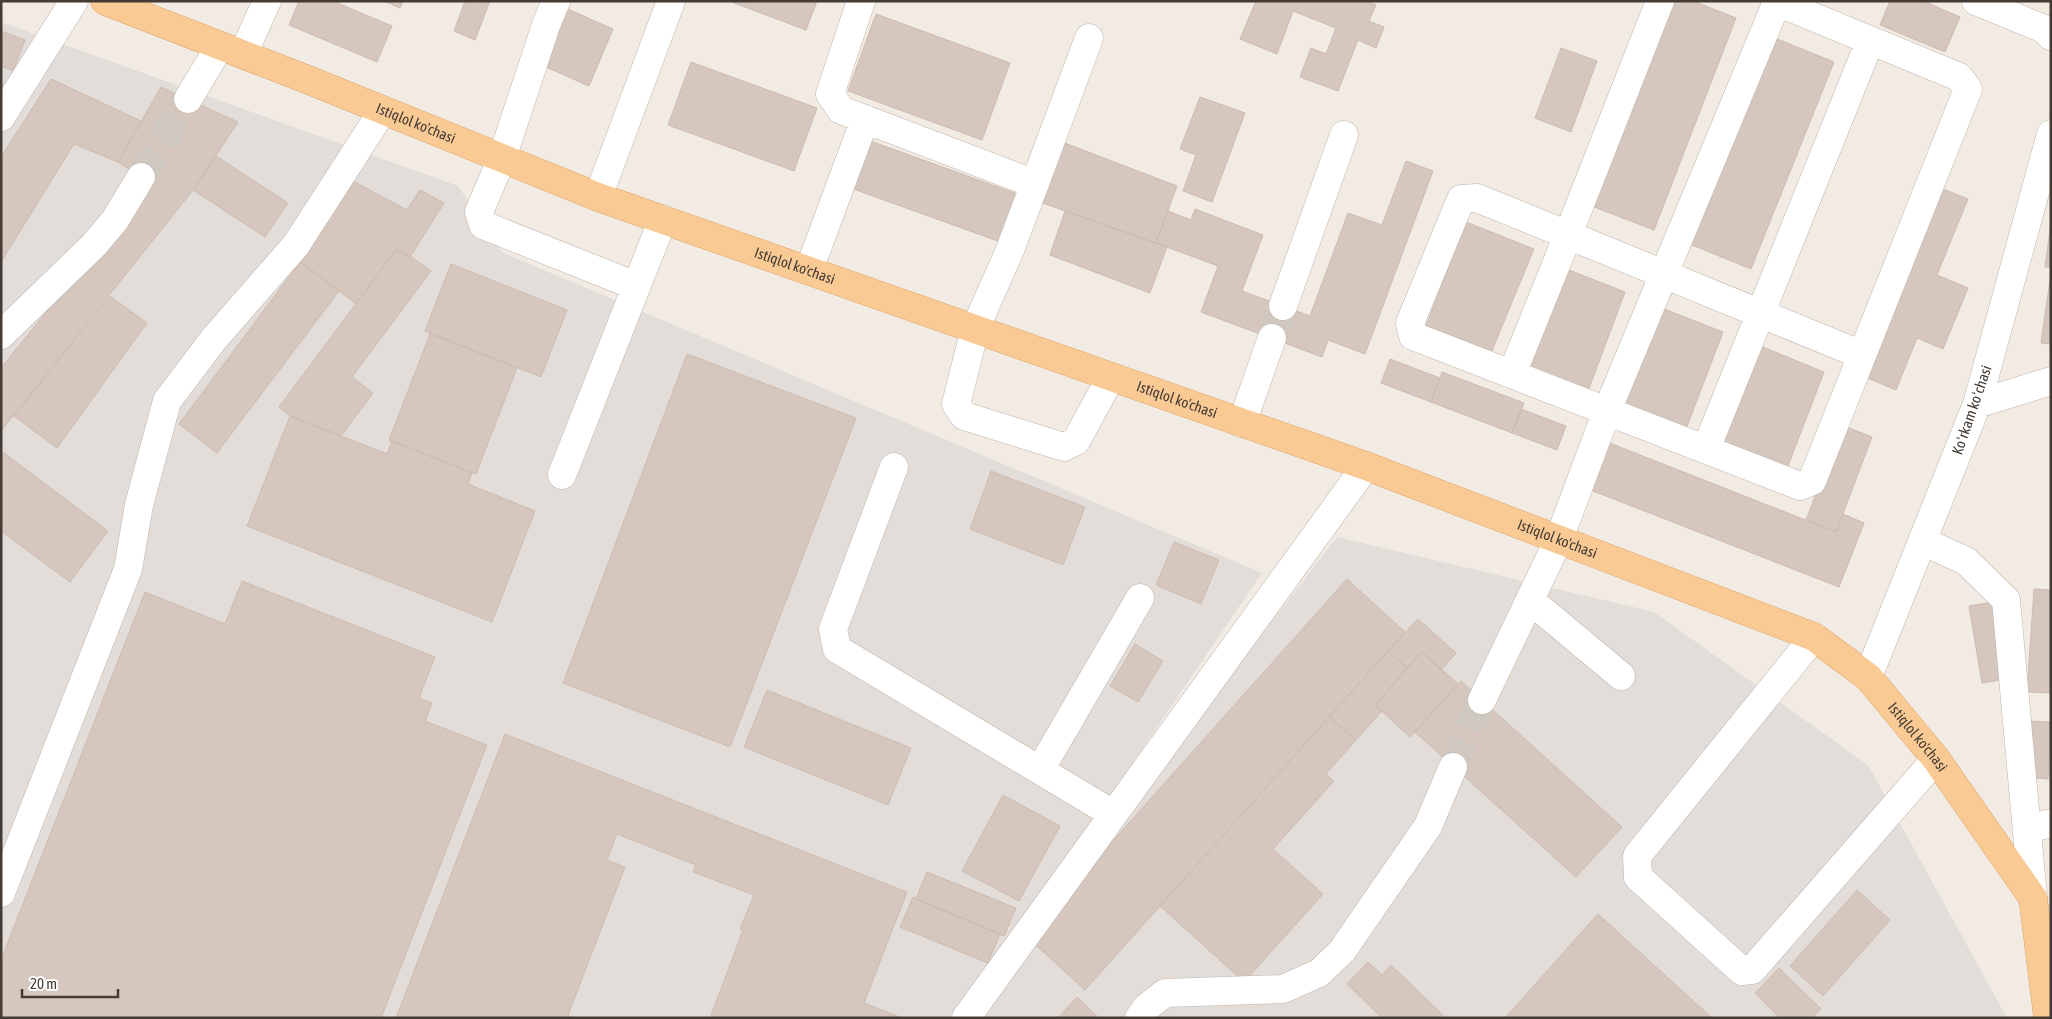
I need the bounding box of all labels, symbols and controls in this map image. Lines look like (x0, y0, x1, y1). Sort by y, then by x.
street label: Istiqlol ko'chasi (374, 99, 458, 147)
street label: Istiqlol ko'chasi (752, 243, 837, 287)
street label: Koʻrkam koʻchasi (1948, 363, 1995, 457)
street label: Istiqlol ko'chasi (1135, 377, 1220, 421)
street label: Istiqlol ko'chasi (1515, 516, 1600, 561)
street label: Istiqlol ko'chasi (1885, 699, 1951, 775)
scale bar (22, 966, 119, 998)
text: 20 m (30, 975, 57, 992)

